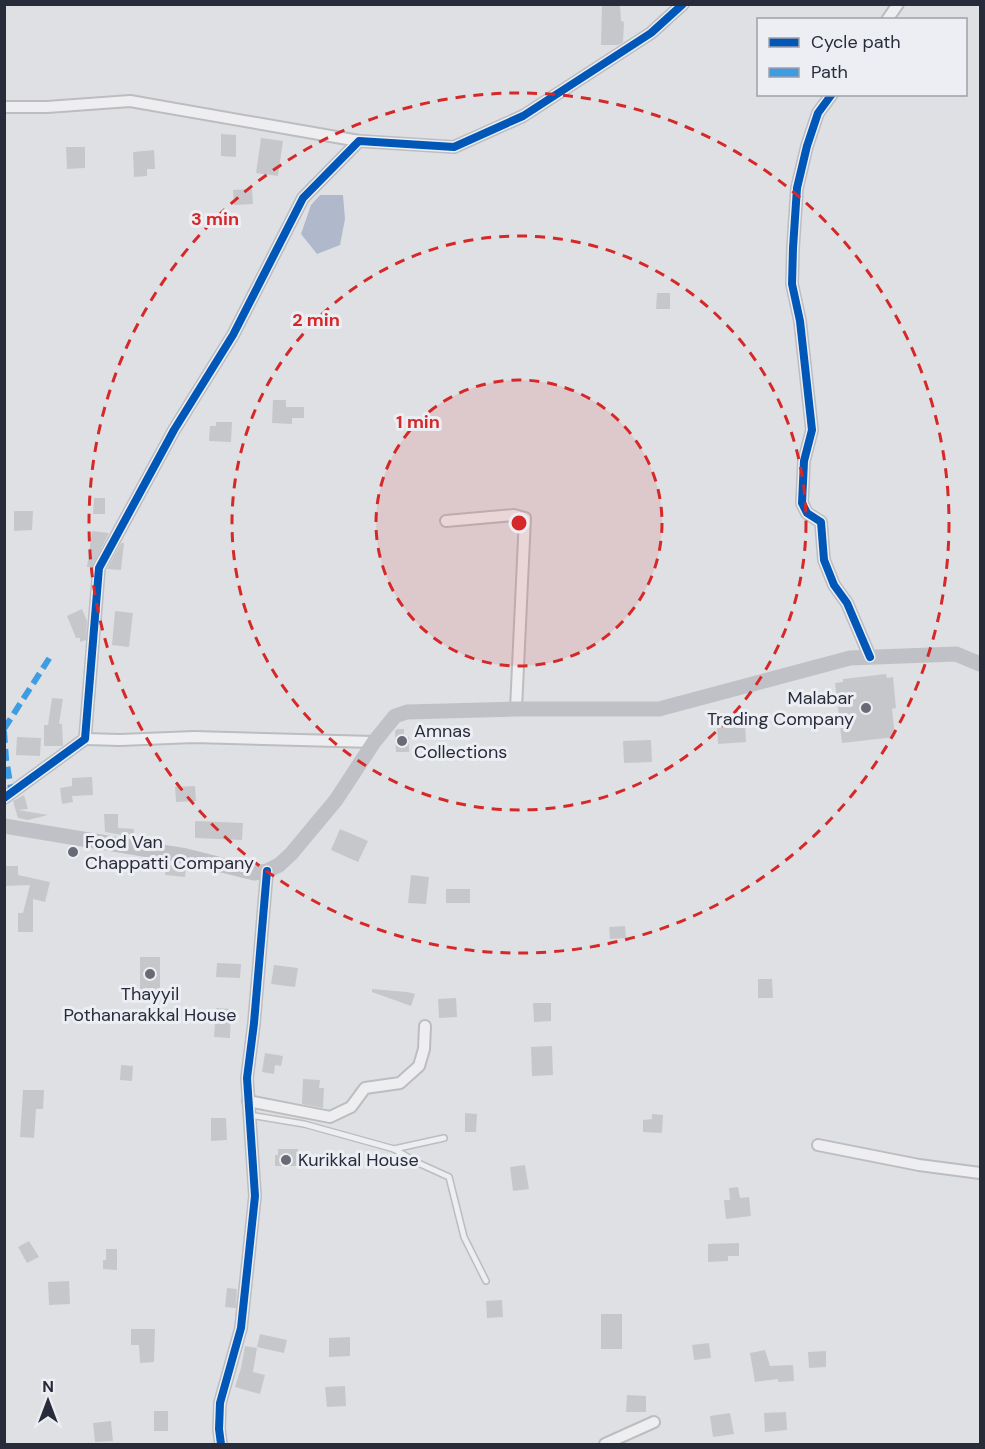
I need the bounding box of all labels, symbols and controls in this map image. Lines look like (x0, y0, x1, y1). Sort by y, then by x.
legend (757, 18, 967, 96)
text: Cycle path (811, 30, 901, 54)
text: Path (811, 60, 848, 84)
text: 3 min (191, 207, 239, 231)
text: 2 min (292, 308, 340, 332)
text: 1 min (396, 410, 440, 434)
centre of rings (509, 513, 529, 533)
place label: Malabar Trading Company (707, 686, 854, 731)
marker: Malabar Trading Company (859, 701, 873, 715)
place label: Amnas Collections (414, 719, 507, 764)
marker: Amnas Collections (395, 734, 409, 748)
place label: Food Van Chappatti Company (85, 830, 254, 875)
marker: Food Van Chappatti Company (66, 845, 80, 859)
marker: Thayyil Pothanarakkal House (143, 967, 157, 981)
place label: Thayyil Pothanarakkal House (63, 982, 237, 1027)
place label: Kurikkal House (298, 1148, 419, 1172)
marker: Kurikkal House (279, 1153, 293, 1167)
north arrow (18, 1371, 78, 1431)
text: N (42, 1376, 54, 1397)

